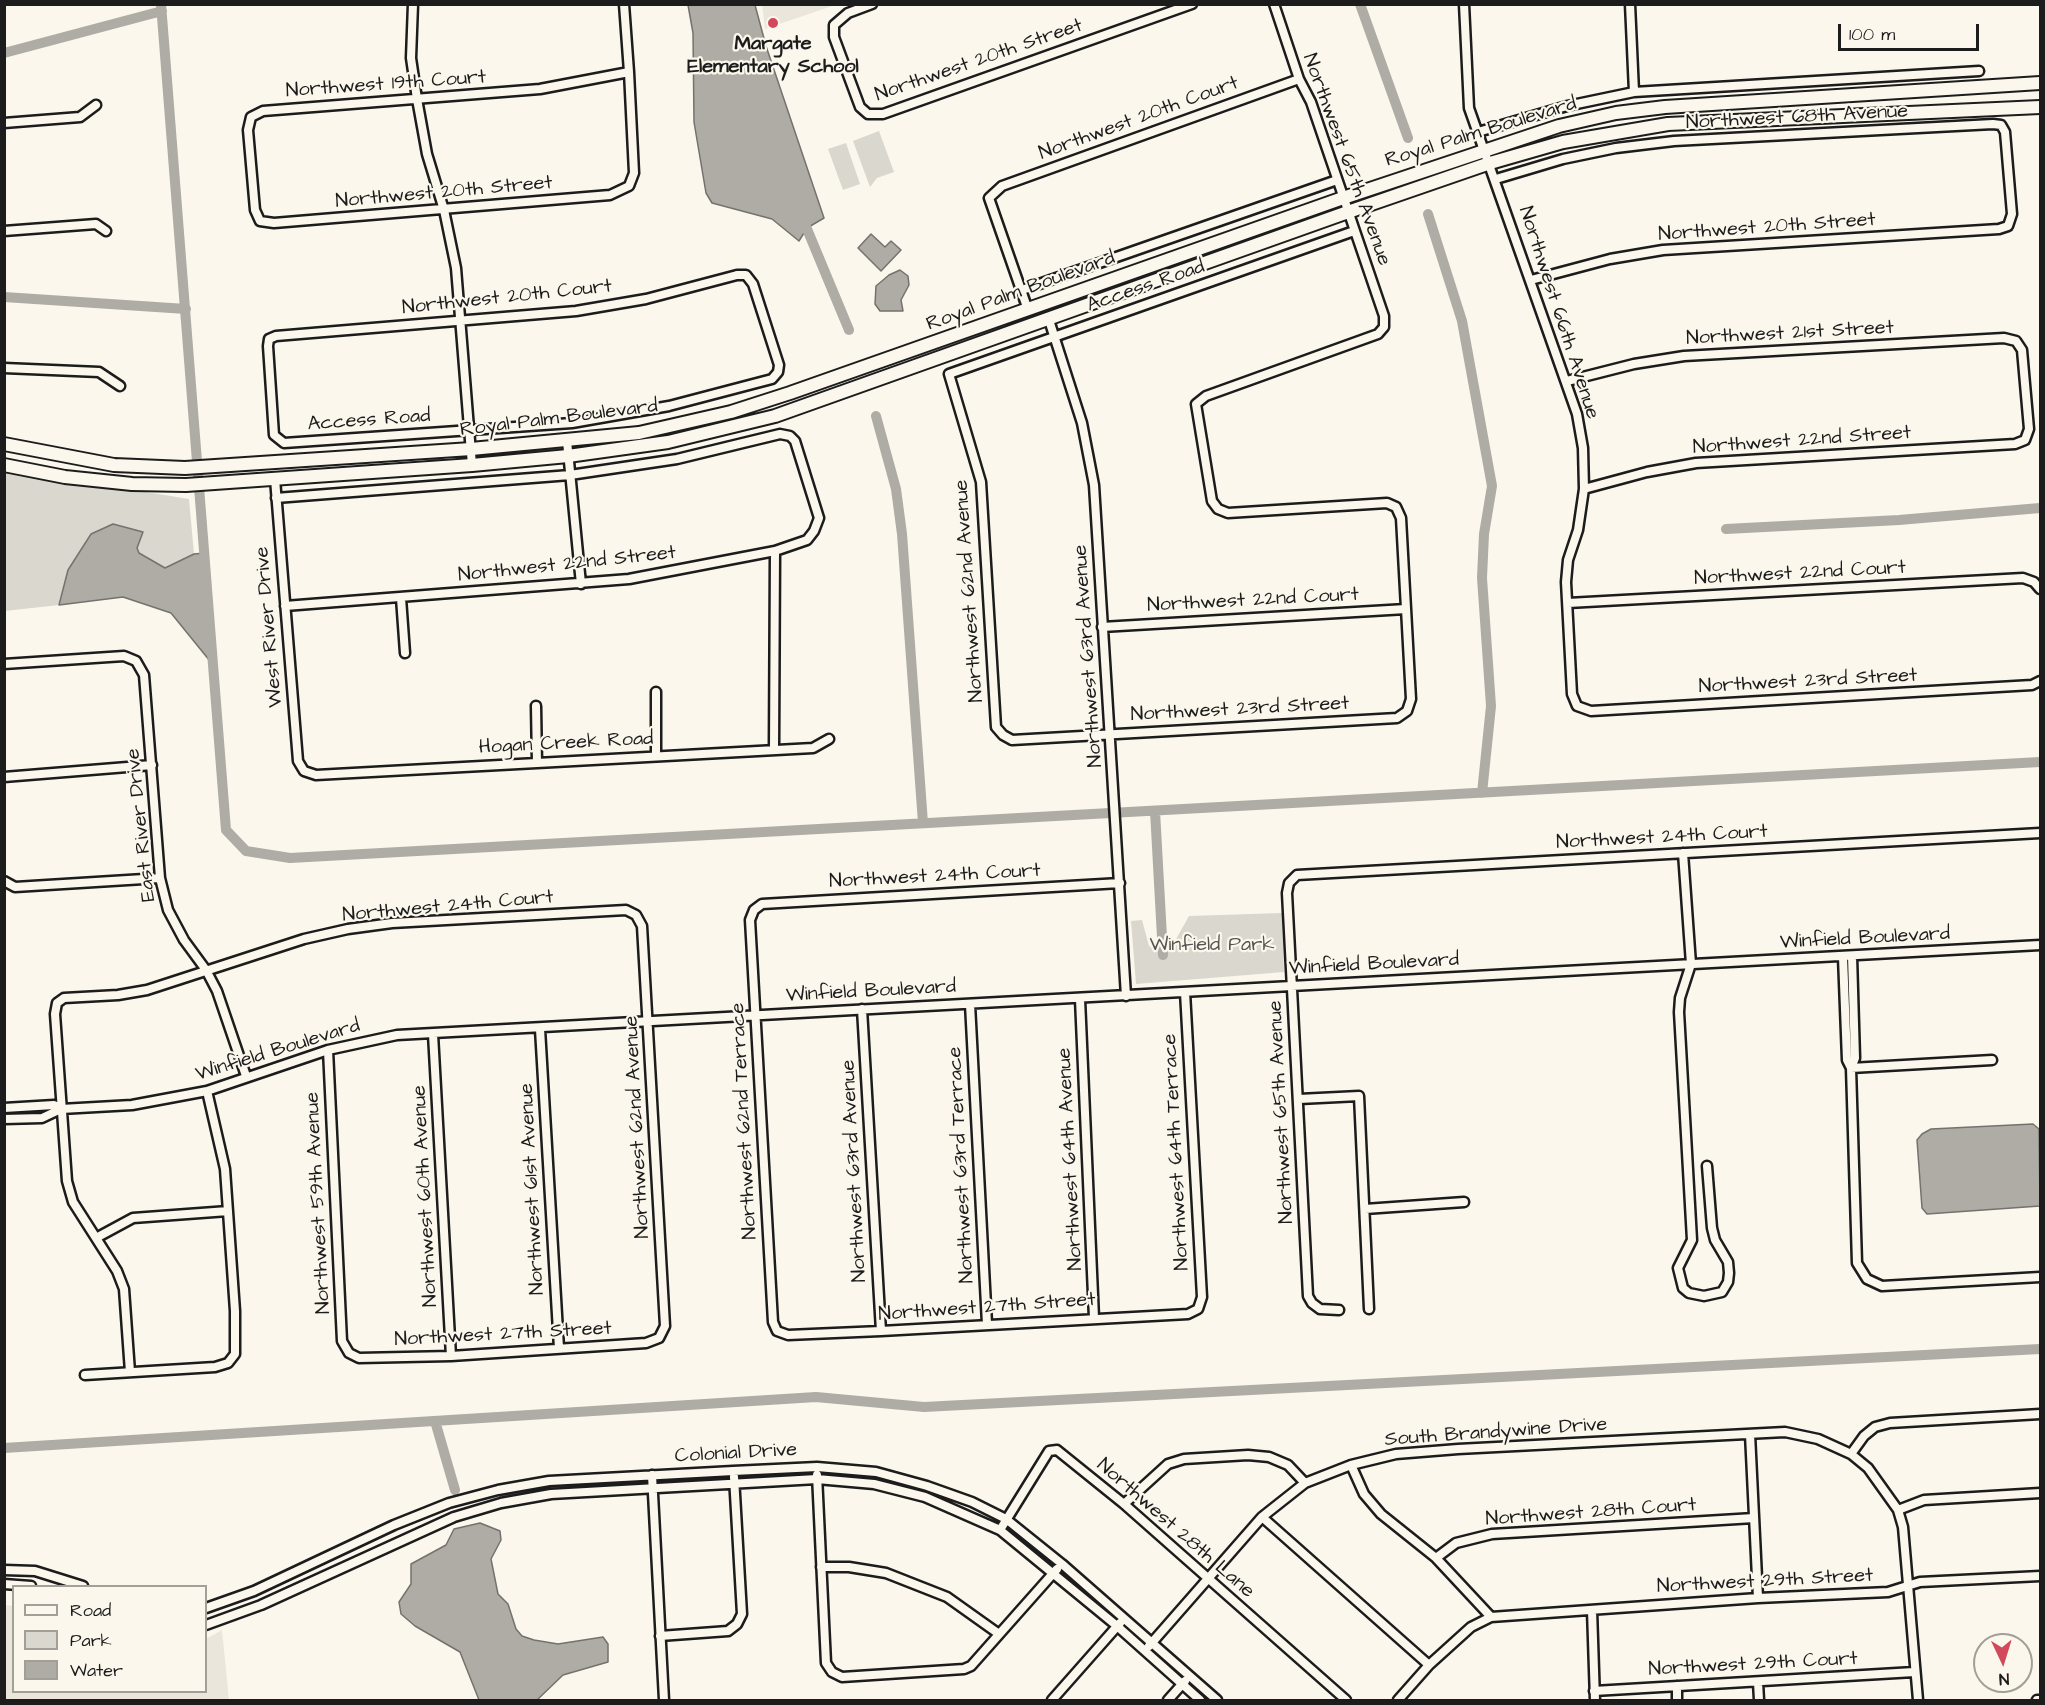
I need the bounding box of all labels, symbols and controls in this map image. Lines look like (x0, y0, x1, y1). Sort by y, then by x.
scale bar (1841, 12, 1982, 50)
street label: Northwest 20th Street (872, 14, 1086, 108)
marker: Margate Elementary School (766, 16, 780, 30)
text: 100 m (1849, 22, 1895, 47)
place label: Margate Elementary School (687, 33, 859, 80)
street label: Northwest 65th Avenue (1296, 51, 1396, 269)
street label: Northwest 19th Court (285, 66, 487, 104)
street label: Northwest 20th Court (1036, 72, 1242, 166)
street label: Royal Palm Boulevard (1382, 92, 1580, 174)
street label: Northwest 68th Avenue (1685, 100, 1909, 136)
street label: Northwest 20th Street (335, 172, 553, 214)
street label: Northwest 66th Avenue (1512, 204, 1604, 422)
street label: Northwest 20th Street (1658, 208, 1876, 248)
street label: Royal Palm Boulevard (923, 247, 1119, 337)
street label: Access Road (1084, 256, 1208, 318)
street label: Northwest 20th Court (401, 275, 613, 321)
street label: Northwest 21st Street (1686, 317, 1894, 351)
street label: Royal Palm Boulevard (459, 395, 659, 443)
street label: Access Road (307, 405, 431, 437)
street label: Northwest 22nd Street (1692, 421, 1912, 461)
street label: Northwest 62nd Avenue (950, 479, 990, 703)
street label: Northwest 22nd Street (457, 542, 677, 588)
street label: Northwest 63rd Avenue (1069, 544, 1109, 768)
street label: West River Drive (251, 546, 289, 708)
street label: Northwest 22nd Court (1694, 556, 1906, 592)
street label: Northwest 22nd Court (1147, 583, 1359, 619)
street label: Northwest 23rd Street (1698, 664, 1918, 700)
street label: Northwest 23rd Street (1130, 692, 1350, 728)
street label: Hogan Creek Road (478, 727, 654, 761)
street label: East River Drive (122, 747, 162, 903)
street label: Northwest 24th Court (1556, 820, 1768, 856)
street label: Northwest 24th Court (829, 859, 1041, 895)
street label: Northwest 24th Court (342, 886, 554, 928)
street label: Winfield Boulevard (1779, 923, 1951, 955)
park label: Winfield Park (1149, 934, 1275, 958)
street label: Winfield Boulevard (1288, 949, 1460, 981)
street label: Winfield Boulevard (785, 976, 957, 1008)
street label: Northwest 65th Avenue (1264, 1000, 1300, 1224)
street label: Northwest 62nd Terrace (727, 1002, 763, 1240)
street label: Winfield Boulevard (193, 1015, 363, 1087)
street label: Northwest 62nd Avenue (620, 1015, 656, 1239)
street label: Northwest 64th Terrace (1159, 1033, 1195, 1271)
street label: Northwest 63rd Terrace (944, 1046, 980, 1284)
street label: Northwest 64th Avenue (1053, 1047, 1089, 1271)
street label: Northwest 63rd Avenue (837, 1059, 873, 1283)
street label: Northwest 61st Avenue (515, 1082, 551, 1296)
street label: Northwest 60th Avenue (408, 1084, 444, 1308)
street label: Northwest 59th Avenue (301, 1091, 337, 1315)
street label: Northwest 27th Street (878, 1288, 1096, 1328)
street label: Northwest 27th Street (394, 1317, 612, 1353)
street label: South Brandywine Drive (1384, 1413, 1608, 1453)
street label: Colonial Drive (674, 1439, 798, 1469)
street label: Northwest 28th Lane (1091, 1454, 1259, 1604)
street label: Northwest 28th Court (1485, 1494, 1697, 1532)
street label: Northwest 29th Street (1656, 1564, 1874, 1600)
legend (12, 1585, 207, 1693)
text: Road (70, 1598, 111, 1623)
text: Park (70, 1628, 112, 1653)
north arrow (1973, 1633, 2033, 1693)
street label: Northwest 29th Court (1648, 1648, 1858, 1682)
text: Water (70, 1658, 123, 1683)
text: N (1998, 1668, 2010, 1690)

